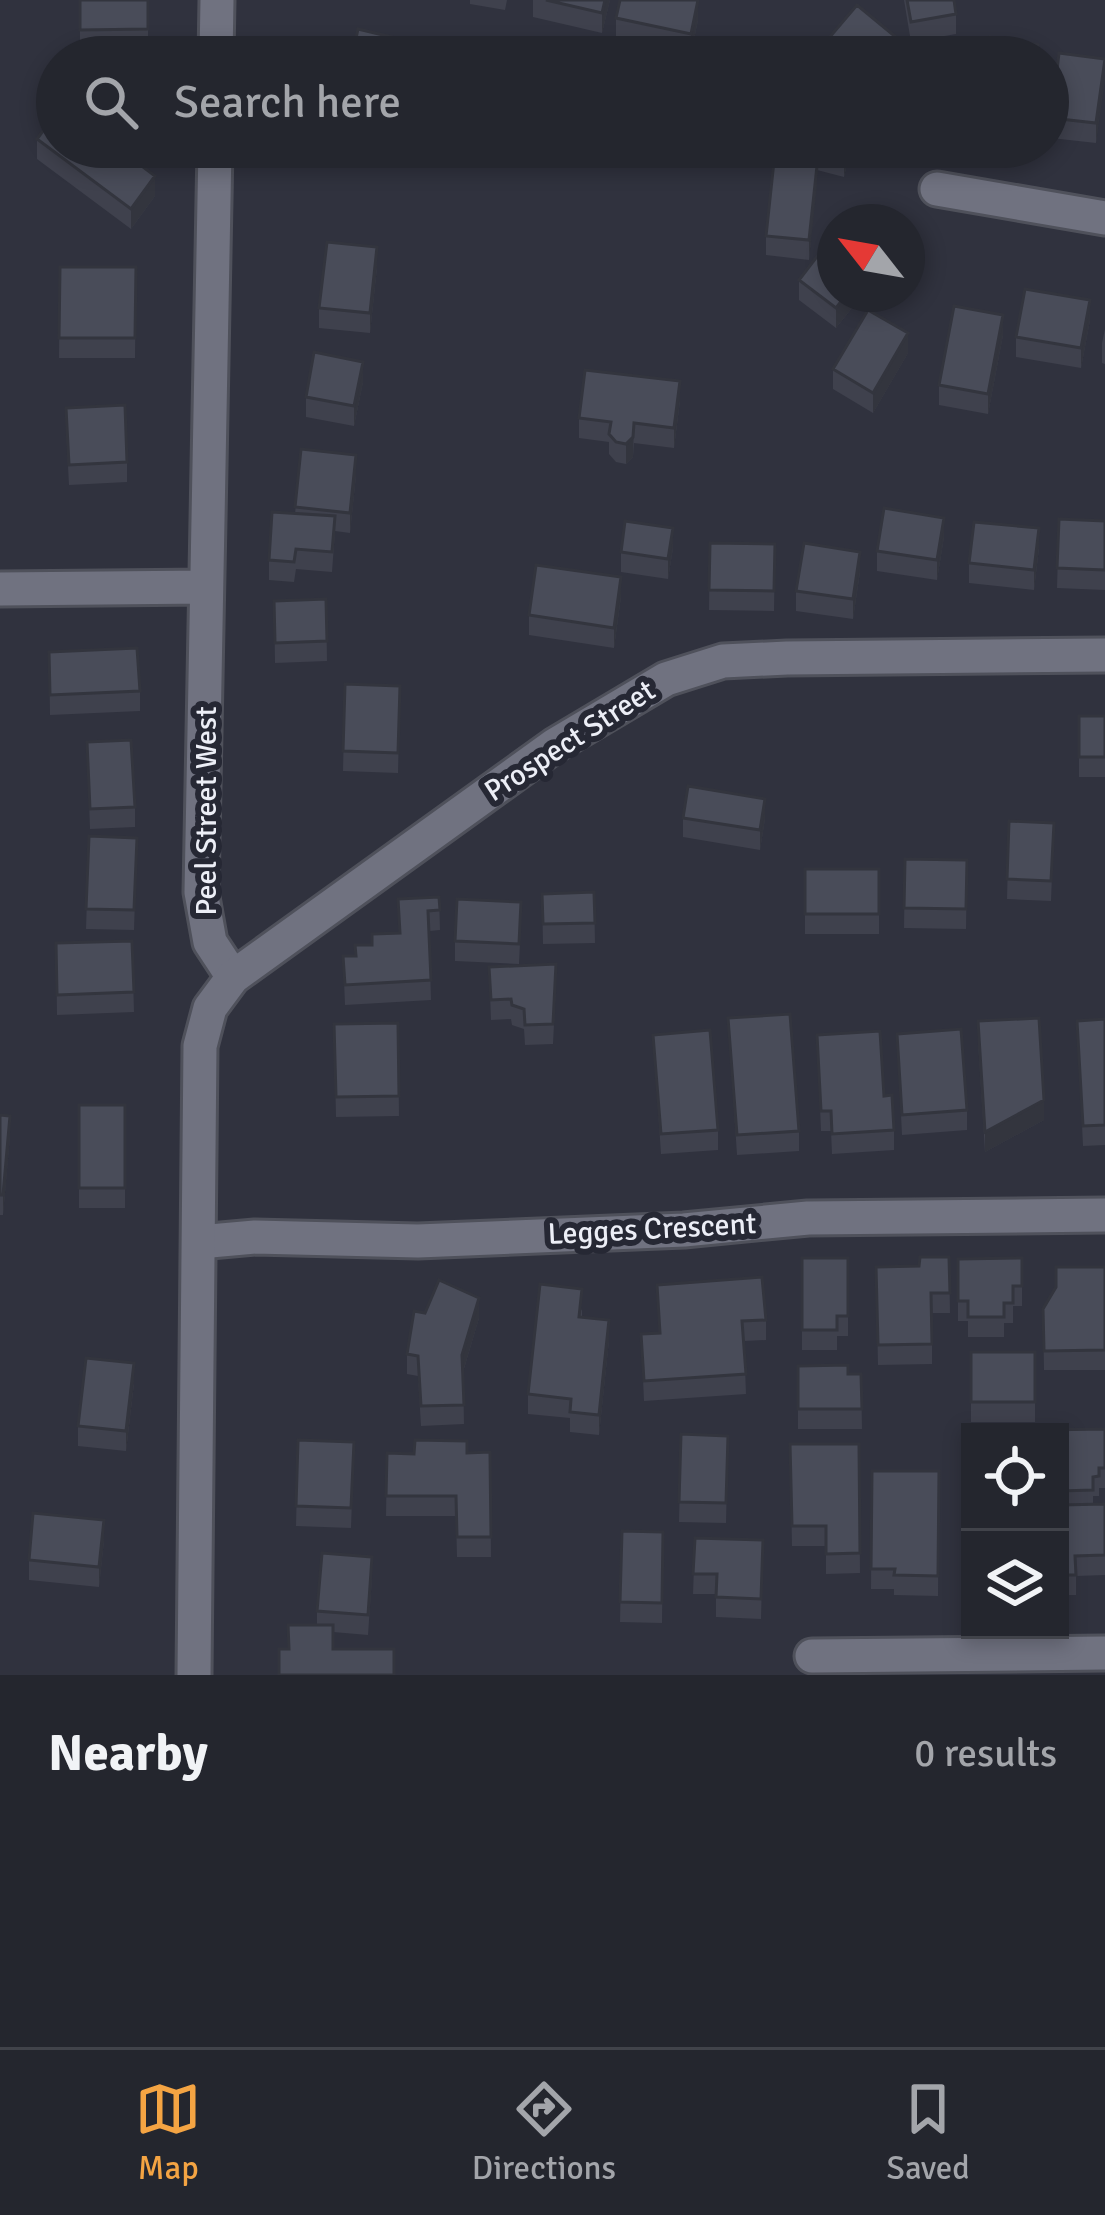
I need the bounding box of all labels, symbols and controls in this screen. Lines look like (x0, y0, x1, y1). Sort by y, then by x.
search box (36, 36, 1069, 168)
icon: search (78, 69, 144, 135)
text: Search here (174, 75, 401, 130)
north arrow (817, 204, 925, 312)
street label: Prospect Street (478, 672, 662, 810)
street label: Peel Street West (188, 706, 225, 916)
street label: Legges Crescent (547, 1205, 757, 1253)
map controls (961, 1423, 1069, 1639)
button: locate (961, 1423, 1069, 1531)
button: layers (961, 1531, 1069, 1639)
text: Nearby (48, 1722, 208, 1785)
text: 0 results (914, 1729, 1057, 1777)
tab: Map (135, 2076, 201, 2189)
tab: Directions (472, 2076, 616, 2189)
tab: Saved (887, 2076, 970, 2189)

